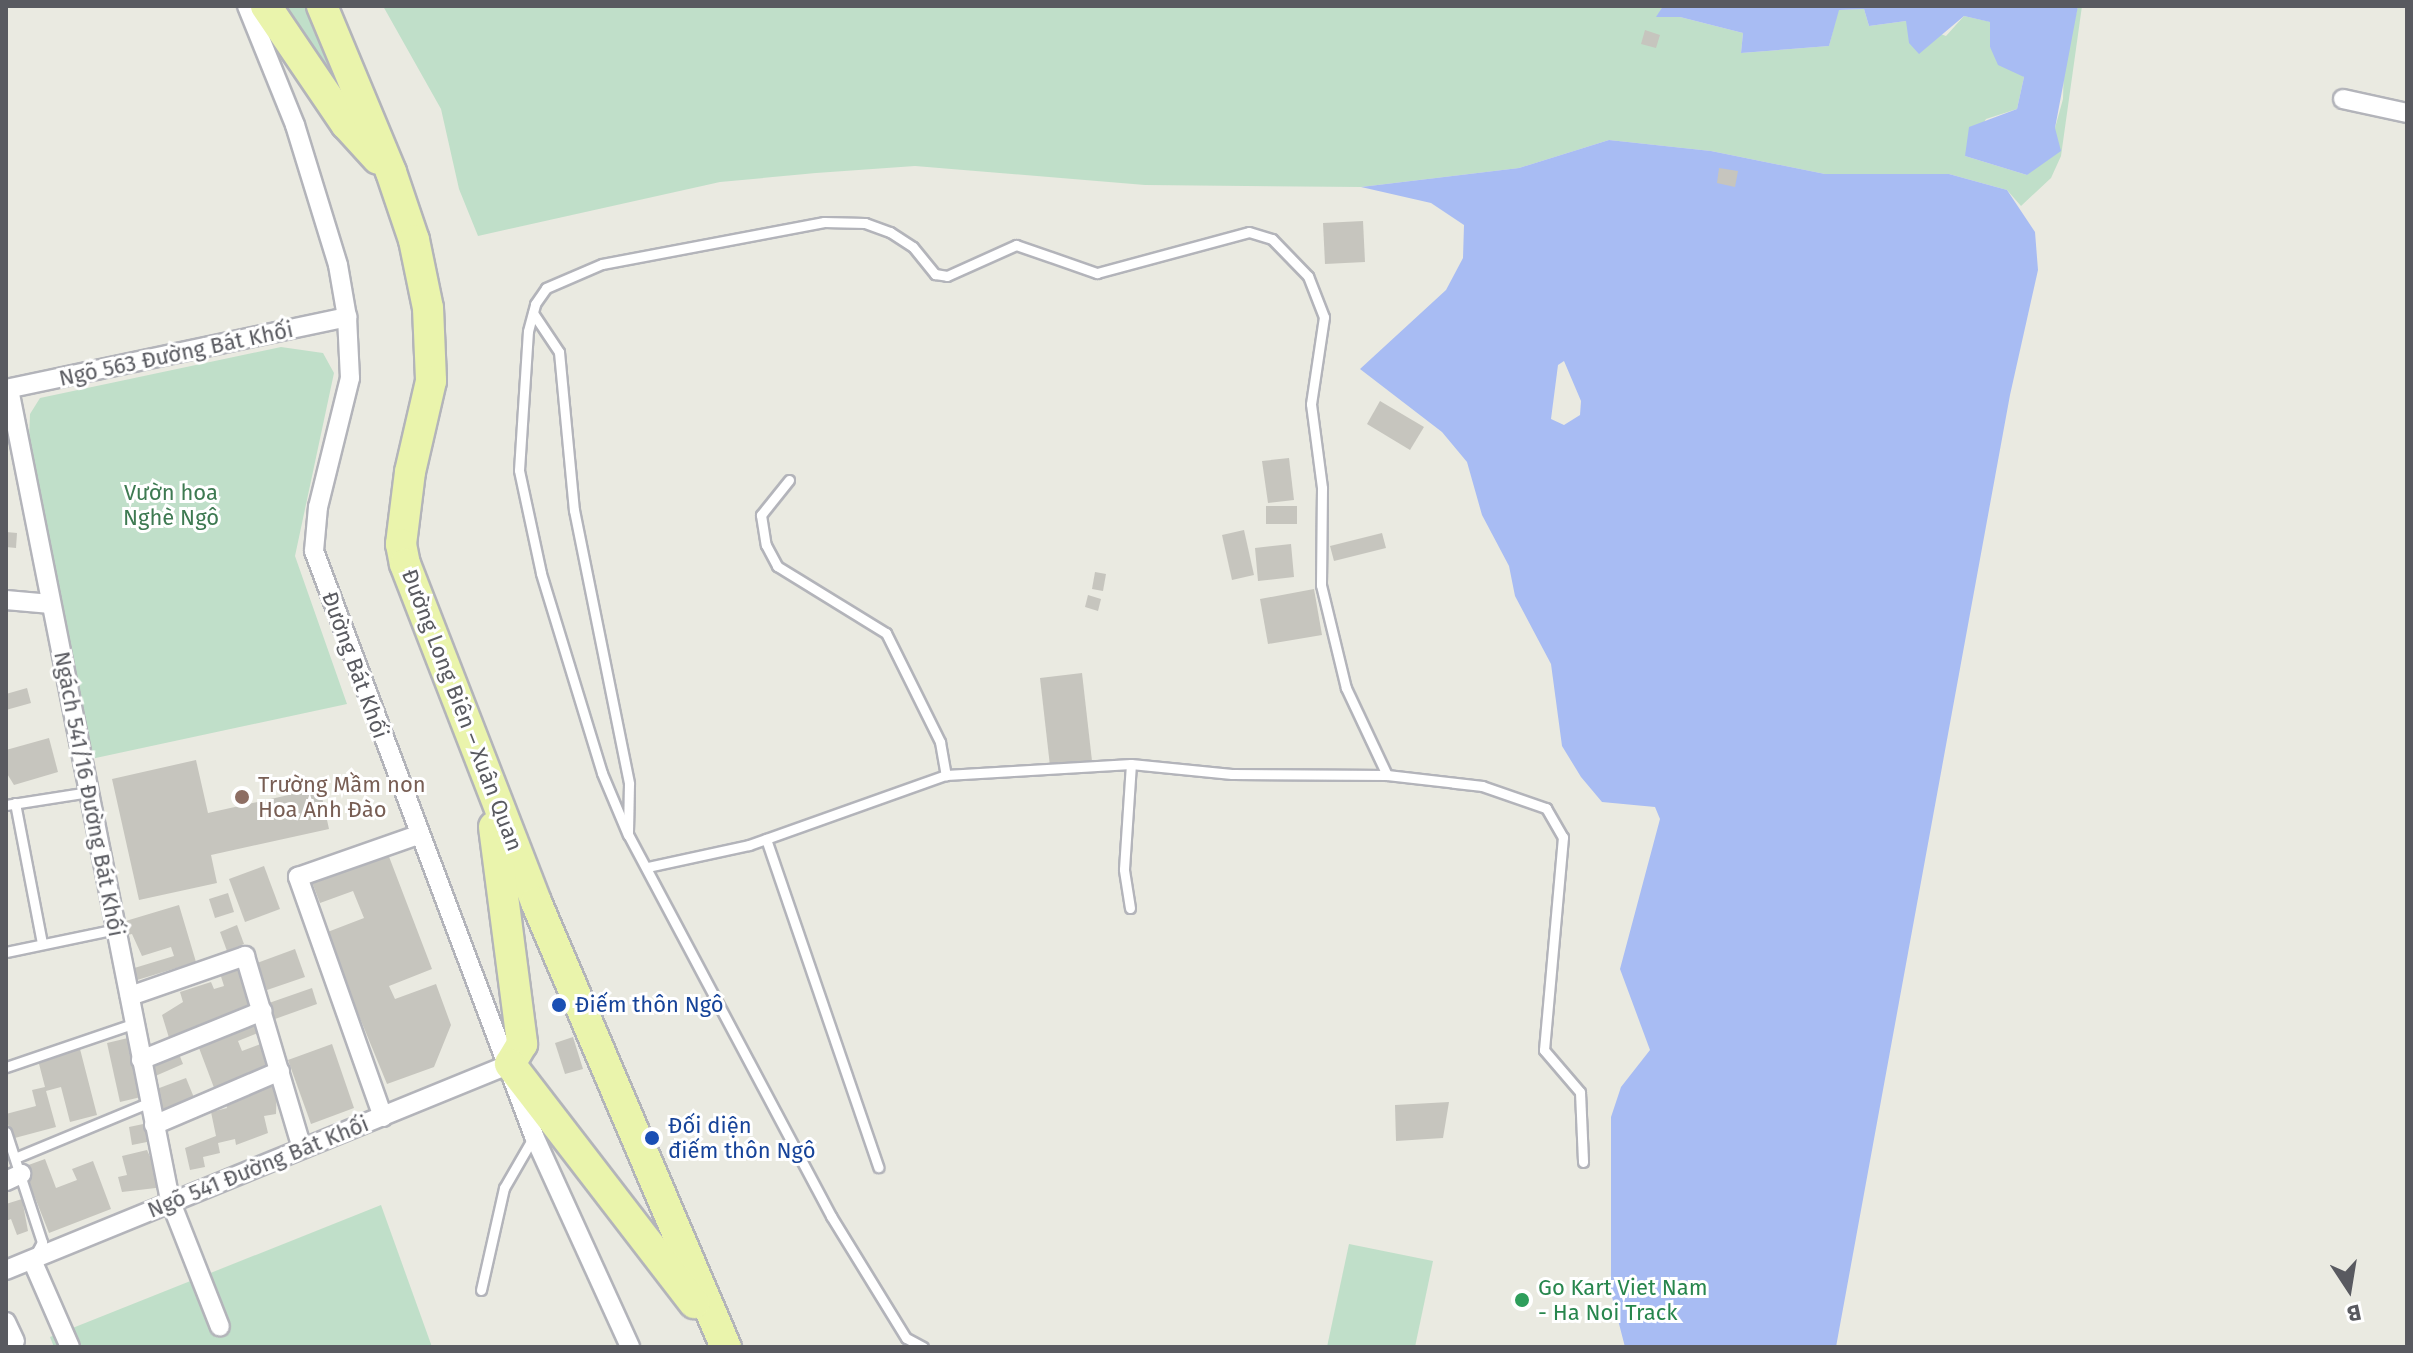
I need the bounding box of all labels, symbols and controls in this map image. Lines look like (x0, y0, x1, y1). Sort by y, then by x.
street label: Ngõ 563 Đường Bát Khối (57, 316, 295, 392)
park label: Vườn hoa Nghè Ngô (123, 479, 219, 530)
street label: Đường Long Biên – Xuân Quan (396, 565, 528, 855)
street label: Đường Bát Khối (316, 588, 394, 742)
street label: Ngách 541/16 Đường Bát Khối (48, 649, 130, 939)
place label: Trường Mầm non Hoa Anh Đào (258, 771, 426, 822)
marker: Trường Mầm non Hoa Anh Đào (233, 788, 251, 806)
place label: Điếm thôn Ngô (575, 992, 724, 1018)
marker: Điếm thôn Ngô (550, 996, 568, 1014)
street label: Ngõ 541 Đường Bát Khối (144, 1111, 372, 1223)
place label: Đối diện điếm thôn Ngô (668, 1112, 816, 1164)
marker: Đối diện điếm thôn Ngô (643, 1129, 661, 1147)
north arrow (2309, 1249, 2389, 1329)
place label: Go Kart Viet Nam - Ha Noi Track (1538, 1274, 1708, 1326)
marker: Go Kart Viet Nam - Ha Noi Track (1513, 1291, 1531, 1309)
text: B (2345, 1298, 2364, 1328)

